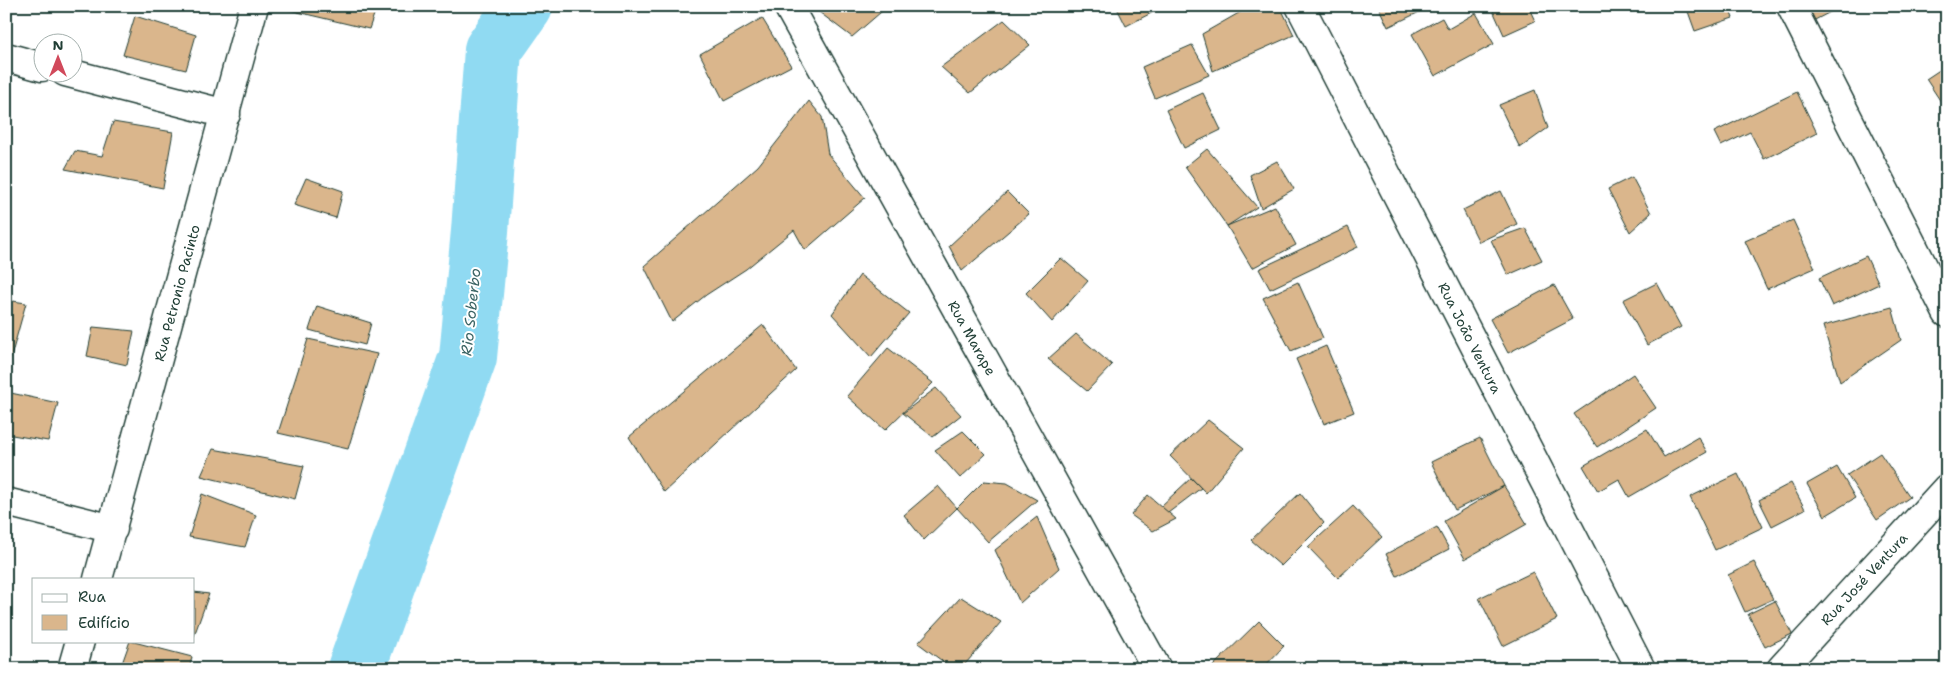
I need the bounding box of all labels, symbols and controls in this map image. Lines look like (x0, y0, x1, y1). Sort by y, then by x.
north arrow (32, 32, 82, 82)
text: N (52, 36, 64, 54)
street label: Rua Petronio Pacinto (150, 223, 204, 363)
water label: Rio Soberbo (456, 267, 486, 357)
street label: Rua João Ventura (1434, 280, 1506, 397)
street label: Rua Marape (944, 297, 1000, 379)
street label: Rua José Ventura (1817, 529, 1912, 629)
legend (32, 578, 195, 642)
text: Rua (78, 587, 107, 607)
text: Edifício (78, 613, 130, 633)

